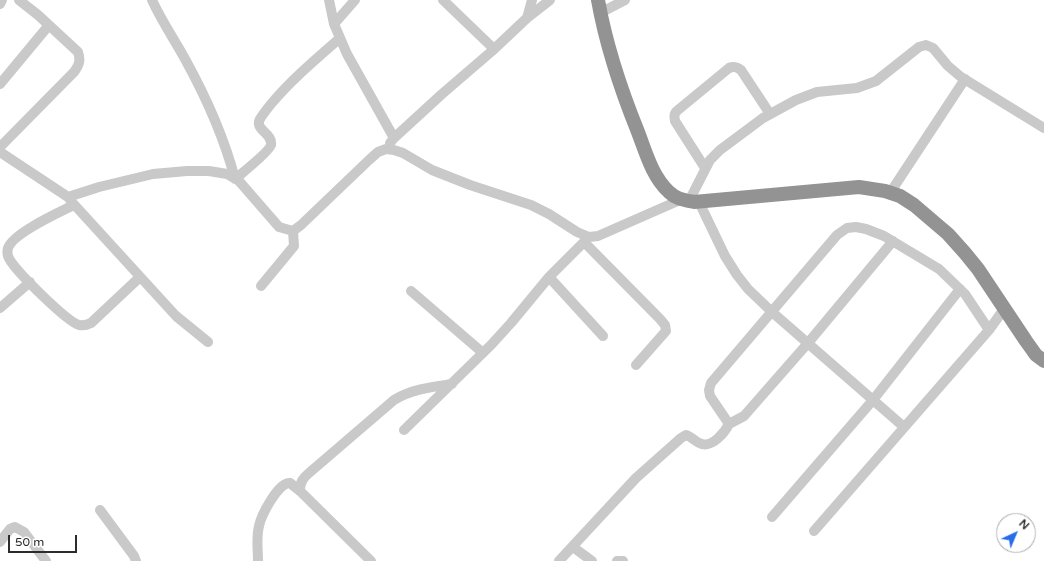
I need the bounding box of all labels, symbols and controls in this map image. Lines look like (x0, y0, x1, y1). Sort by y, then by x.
north arrow (996, 513, 1036, 553)
text: N (1016, 517, 1032, 532)
scale bar (10, 527, 79, 553)
text: 50 m (15, 535, 44, 549)

